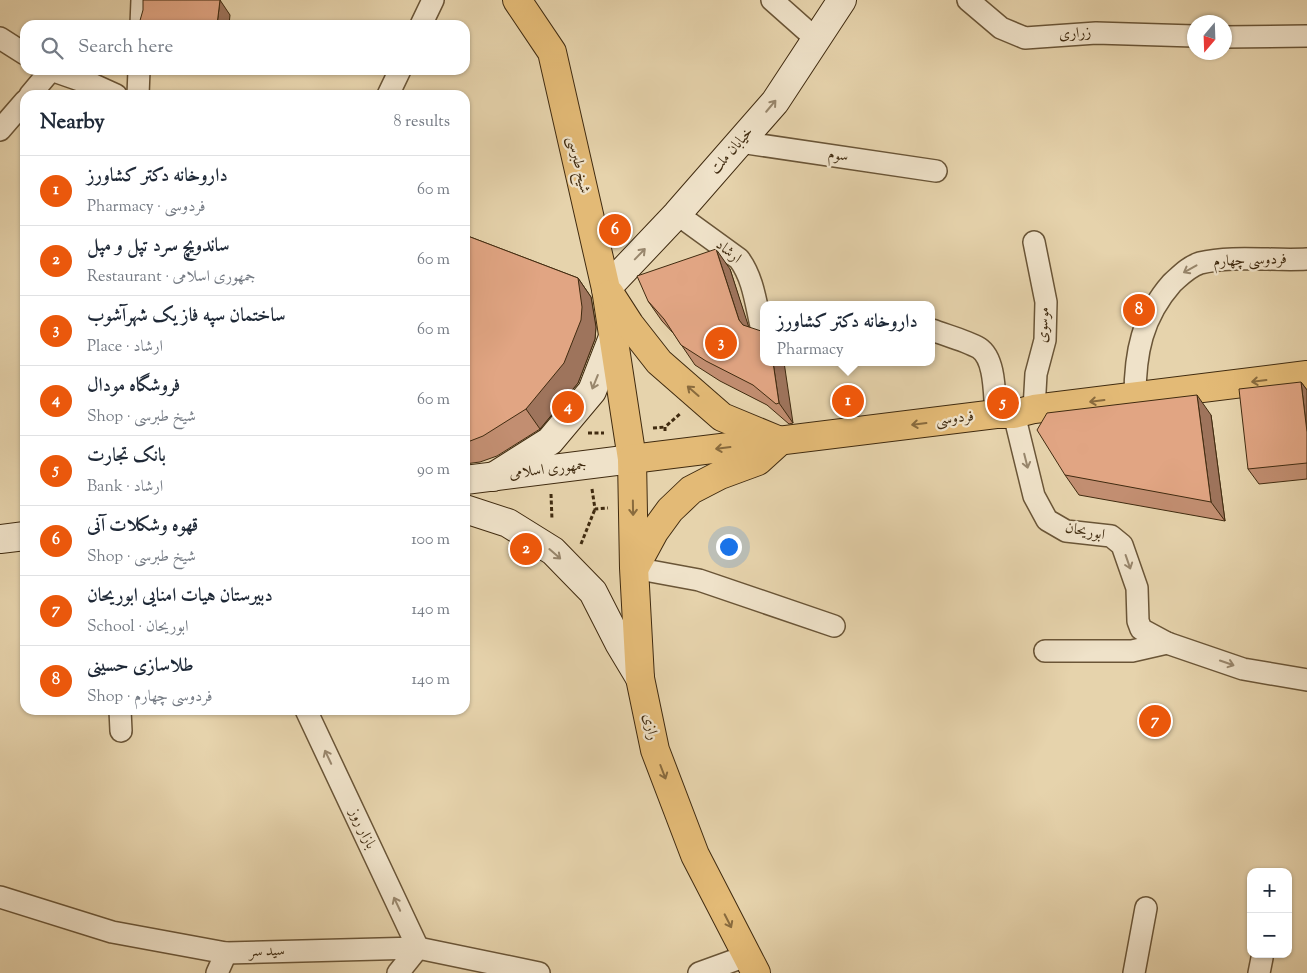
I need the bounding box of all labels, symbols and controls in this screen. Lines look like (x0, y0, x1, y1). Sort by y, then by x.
north arrow (1187, 15, 1232, 60)
search box (20, 20, 470, 75)
street label: زراری (1058, 22, 1092, 46)
icon: search (38, 34, 66, 62)
text: Search here (78, 34, 173, 61)
one-way arrow (765, 100, 776, 113)
text: Nearby (40, 108, 105, 138)
text: 8 results (394, 111, 450, 134)
street label: خیابان ملت (705, 123, 759, 179)
street label: شیخ طبرسی (559, 134, 595, 196)
street label: سوم (826, 144, 850, 169)
text: داروخانه دکتر کشاورز (87, 163, 228, 190)
text: 1 (53, 179, 59, 202)
text: 60 m (417, 179, 450, 202)
text: Pharmacy · فردوسی (87, 196, 206, 219)
pin: 6 (599, 211, 631, 249)
text: ساندویچ سرد تپل و مپل (87, 233, 230, 260)
street label: ارشاد (711, 235, 745, 269)
one-way arrow (634, 247, 646, 260)
text: 2 (52, 249, 60, 272)
text: 60 m (417, 249, 450, 272)
street label: فردوسی چهارم (1213, 249, 1287, 274)
one-way arrow (1183, 264, 1198, 274)
text: Restaurant · جمهوری اسلامی (87, 266, 255, 289)
pin: 8 (1123, 291, 1155, 329)
popup (760, 301, 935, 366)
text: ساختمان سپه فاز یک شهرآشوب (87, 303, 286, 330)
street label: موسوی (1032, 306, 1056, 344)
text: داروخانه دکتر کشاورز (777, 309, 918, 336)
text: 3 (53, 319, 59, 342)
text: 60 m (417, 319, 450, 342)
pin: 3 (705, 324, 737, 362)
text: Place · ارشاد (87, 336, 163, 359)
text: Pharmacy (777, 339, 844, 362)
text: فروشگاه مودال (87, 373, 180, 400)
one-way arrow (590, 374, 599, 389)
one-way arrow (1251, 376, 1267, 386)
pin: 1 (832, 382, 864, 420)
pin: 5 (987, 384, 1019, 422)
one-way arrow (687, 386, 700, 397)
pin: 4 (552, 388, 584, 426)
text: 4 (52, 389, 60, 412)
text: 60 m (417, 389, 450, 412)
one-way arrow (1090, 396, 1106, 406)
text: Shop · شیخ طبرسی (87, 406, 196, 429)
street label: فردوسی (935, 406, 975, 432)
one-way arrow (911, 419, 927, 429)
text: بانک تجارت (87, 443, 166, 470)
one-way arrow (715, 443, 731, 453)
one-way arrow (1022, 453, 1031, 469)
street label: جمهوری اسلامی (508, 455, 588, 485)
text: 5 (53, 459, 59, 482)
text: 90 m (417, 459, 450, 482)
text: Bank · ارشاد (87, 476, 163, 499)
one-way arrow (628, 499, 638, 515)
text: قهوه وشکلات آنی (87, 513, 198, 540)
street label: ابوریحان (1063, 518, 1107, 546)
text: 6 (52, 529, 60, 552)
text: 100 m (411, 529, 450, 552)
pin: 2 (510, 530, 542, 568)
your location (716, 534, 742, 560)
text: Shop · شیخ طبرسی (87, 546, 196, 569)
one-way arrow (548, 548, 561, 560)
one-way arrow (1124, 554, 1133, 569)
text: دبیرستان هیات امنایی ابوریحان (87, 583, 273, 610)
text: 7 (52, 599, 60, 622)
text: 140 m (412, 599, 450, 622)
text: School · ابوریحان (87, 616, 189, 639)
text: طلاسازی حسینی (87, 653, 194, 680)
one-way arrow (1219, 659, 1235, 669)
text: 8 (52, 669, 60, 692)
text: 140 m (412, 669, 450, 692)
text: Shop · فردوسی چهارم (87, 686, 213, 709)
pin: 7 (1139, 702, 1171, 740)
street label: رازی (637, 712, 663, 742)
one-way arrow (322, 750, 332, 765)
one-way arrow (659, 764, 668, 779)
street label: بازار روز (343, 803, 381, 853)
map controls (1247, 868, 1292, 958)
button: + (1247, 868, 1292, 913)
one-way arrow (392, 897, 401, 912)
one-way arrow (724, 913, 733, 928)
button: − (1247, 913, 1292, 958)
street label: سید سر (247, 941, 285, 963)

